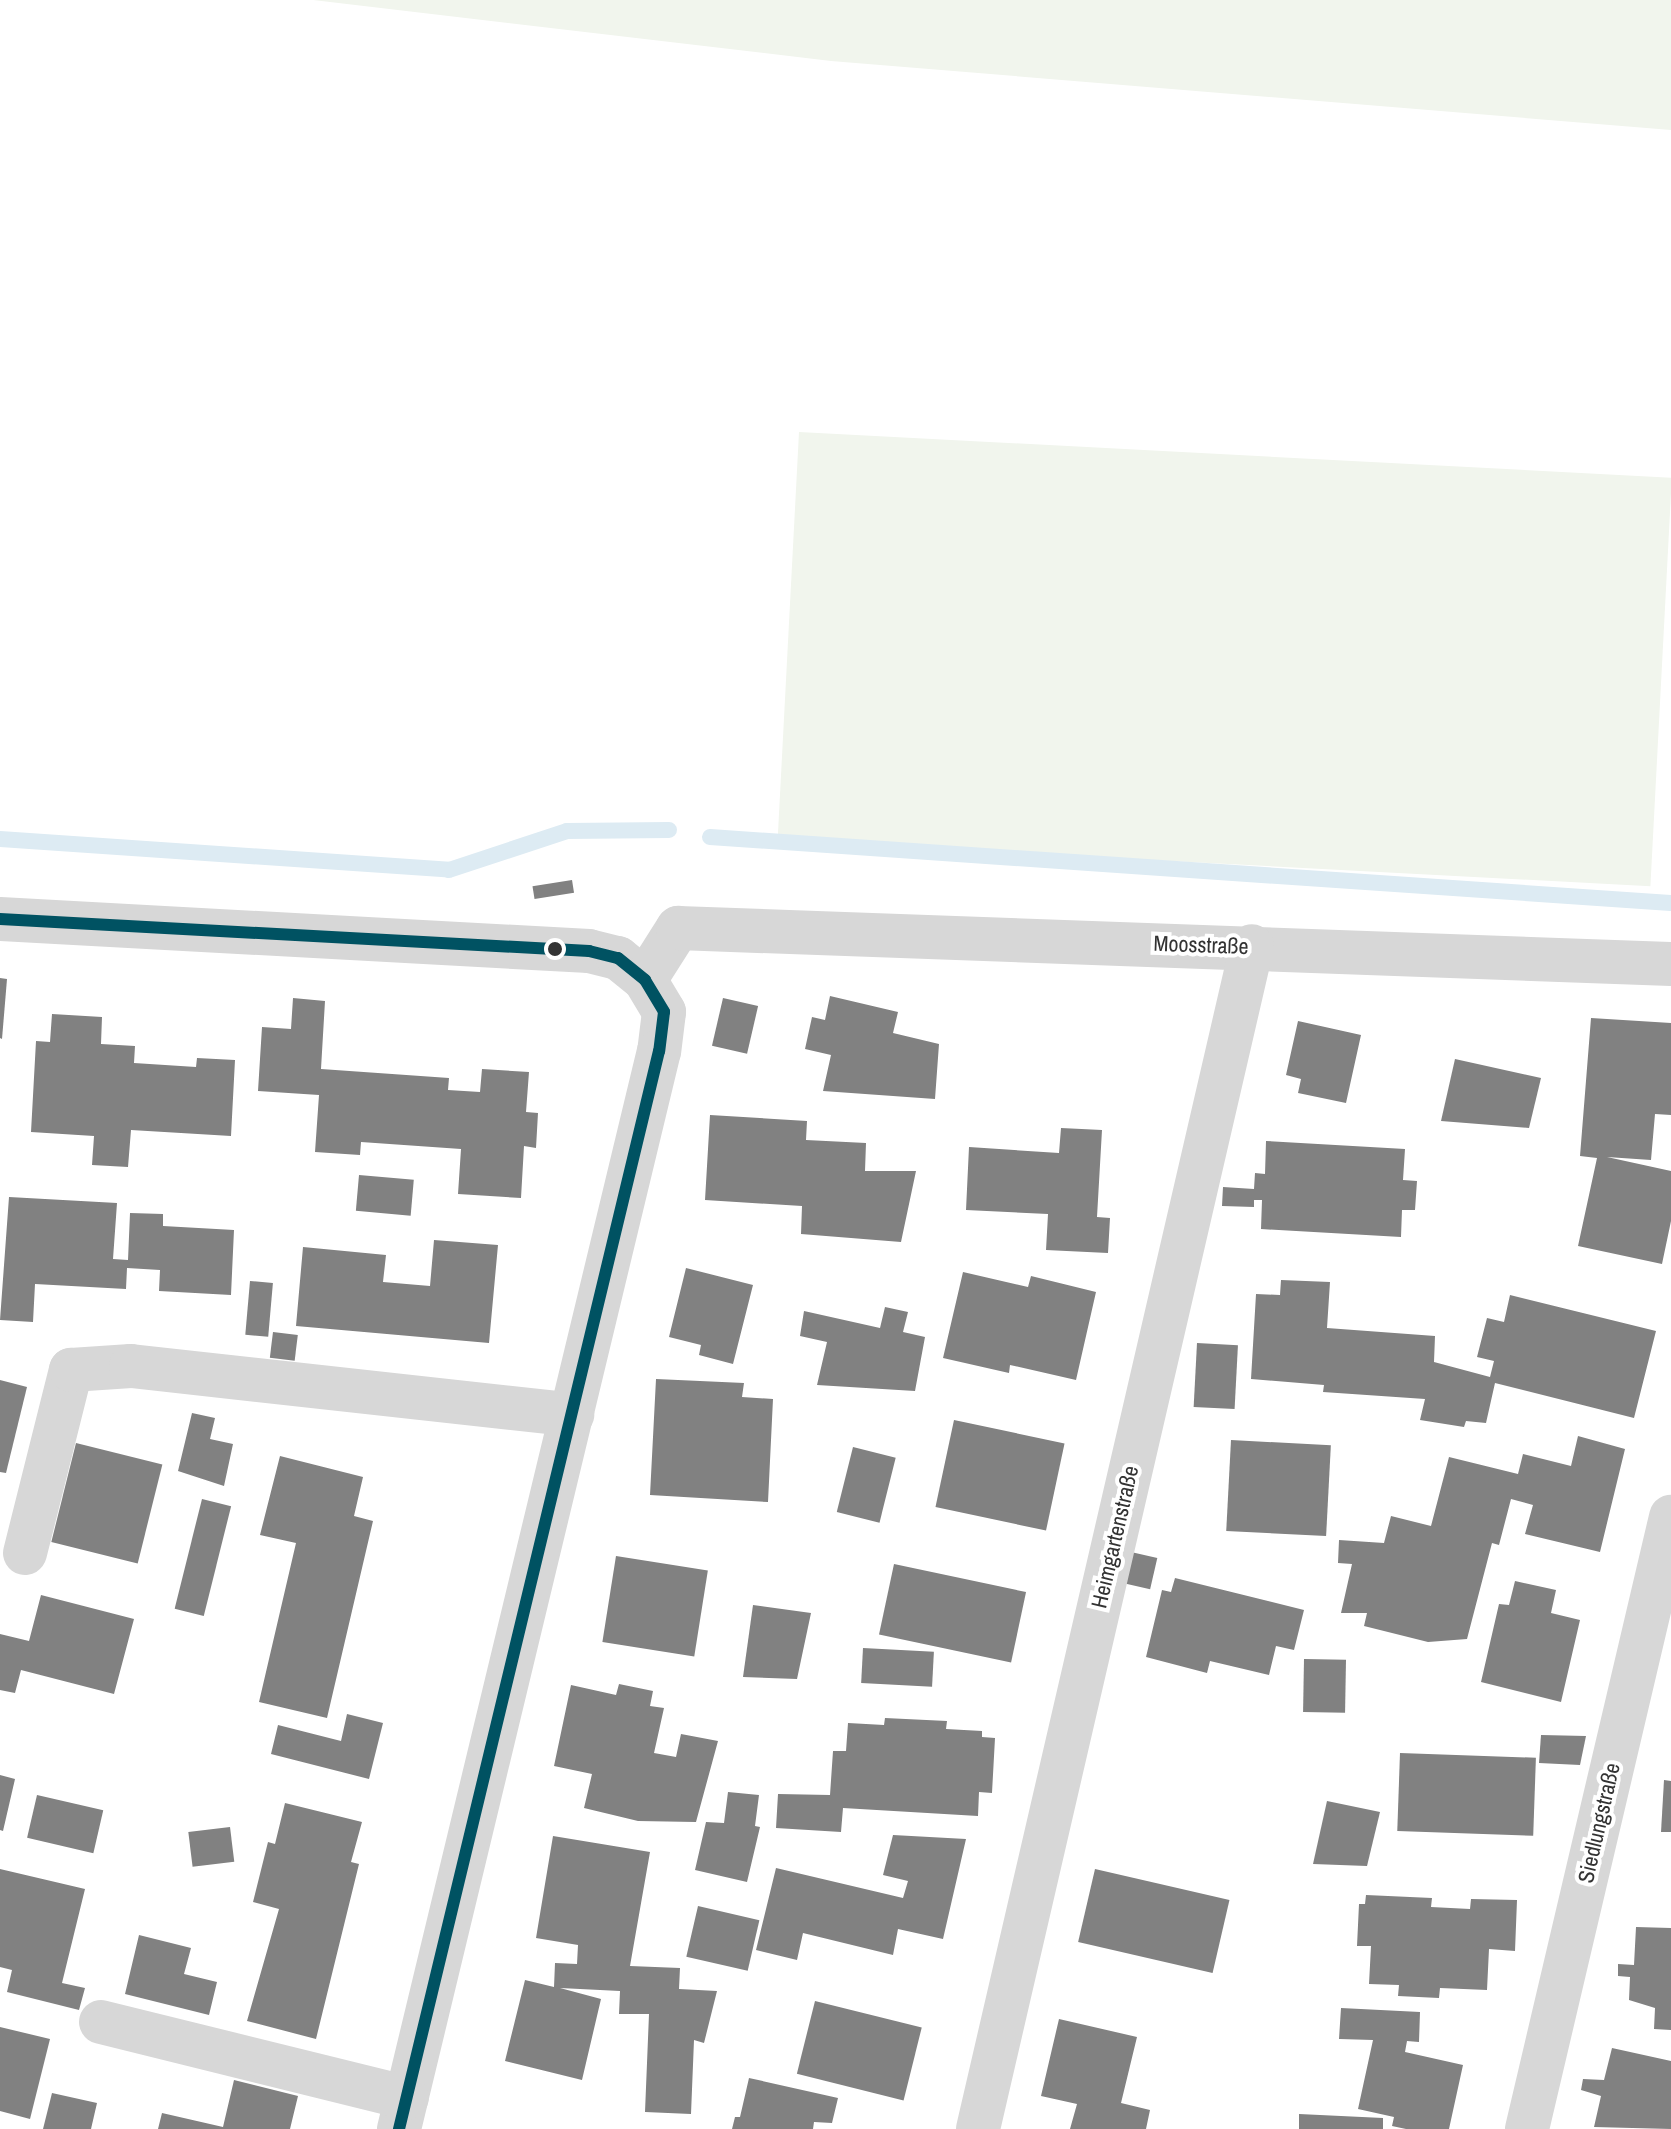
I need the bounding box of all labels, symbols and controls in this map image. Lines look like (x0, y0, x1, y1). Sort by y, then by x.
street label: Moosstraße (1153, 930, 1249, 960)
unlabelled marker (547, 941, 563, 957)
street label: Heimgartenstraße (1086, 1463, 1144, 1611)
street label: Siedlungstraße (1572, 1760, 1626, 1886)

